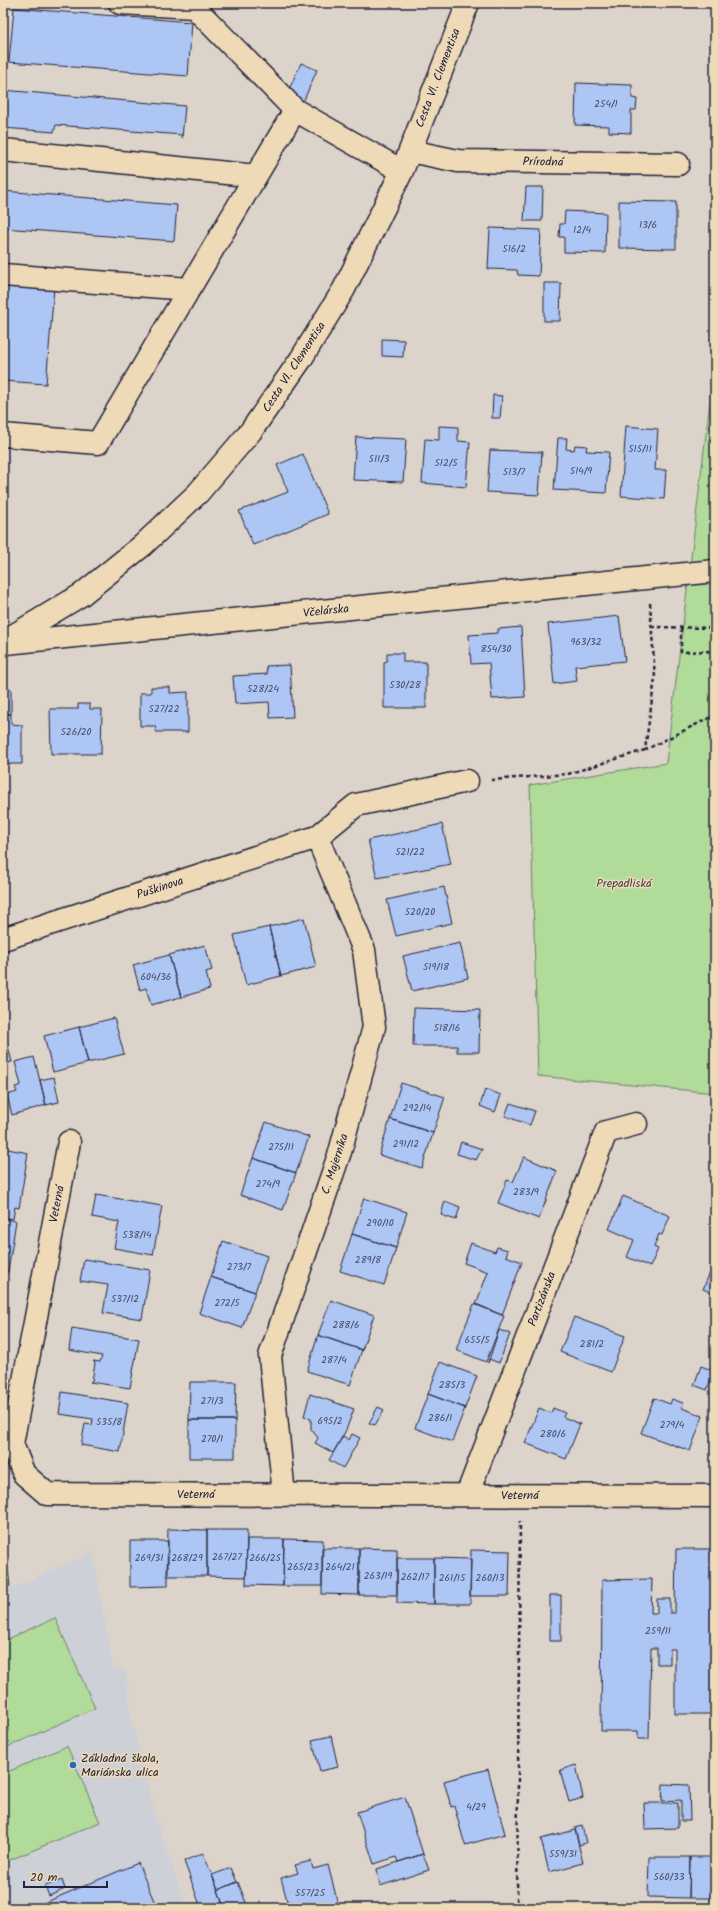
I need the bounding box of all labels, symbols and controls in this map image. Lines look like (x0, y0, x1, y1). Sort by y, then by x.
street label: Cesta Vl. Clementisa (410, 25, 466, 130)
house number: 254/1 (594, 96, 618, 112)
street label: Prírodná (522, 152, 565, 172)
house number: 13/6 (639, 217, 657, 233)
house number: 12/4 (573, 222, 591, 238)
house number: 516/2 (502, 241, 526, 257)
street label: Cesta Vl. Clementisa (257, 318, 331, 416)
house number: 515/11 (628, 441, 652, 457)
house number: 511/3 (369, 451, 390, 467)
house number: 512/5 (434, 455, 458, 471)
house number: 514/9 (570, 463, 592, 479)
house number: 513/7 (503, 464, 526, 480)
street label: Včelárska (302, 599, 350, 623)
house number: 963/32 (570, 634, 602, 650)
house number: 854/30 (480, 641, 512, 657)
house number: 530/28 (389, 677, 422, 693)
house number: 528/24 (247, 681, 280, 697)
house number: 527/22 (149, 701, 180, 717)
house number: 526/20 (60, 724, 92, 740)
house number: 521/22 (395, 844, 425, 860)
street label: Puškinova (134, 871, 186, 905)
park label: Prepadliská (596, 874, 653, 893)
house number: 520/20 (405, 904, 435, 920)
house number: 519/18 (423, 959, 450, 975)
house number: 604/36 (141, 969, 171, 985)
house number: 518/16 (434, 1020, 460, 1036)
house number: 292/14 (403, 1100, 432, 1116)
street label: C. Majerníka (316, 1131, 354, 1197)
house number: 291/12 (393, 1136, 419, 1152)
house number: 275/11 (268, 1139, 294, 1155)
house number: 274/9 (256, 1176, 280, 1192)
street label: Veterná (44, 1182, 70, 1224)
house number: 283/9 (513, 1184, 539, 1200)
house number: 290/10 (366, 1215, 394, 1231)
house number: 538/14 (122, 1227, 152, 1243)
house number: 289/8 (355, 1252, 382, 1268)
house number: 273/7 (227, 1259, 252, 1275)
street label: Partizánska (523, 1268, 561, 1329)
house number: 537/12 (111, 1291, 139, 1307)
house number: 272/5 (214, 1295, 240, 1311)
house number: 288/6 (333, 1317, 359, 1333)
house number: 655/5 (464, 1332, 490, 1348)
house number: 281/2 (580, 1336, 604, 1352)
house number: 287/4 (321, 1352, 347, 1368)
house number: 285/3 (439, 1377, 466, 1393)
house number: 271/3 (201, 1393, 224, 1409)
house number: 286/1 (428, 1410, 452, 1426)
house number: 695/2 (317, 1413, 343, 1429)
house number: 535/8 (96, 1414, 123, 1430)
house number: 279/4 (660, 1417, 685, 1433)
house number: 280/6 (540, 1426, 566, 1442)
house number: 270/1 (201, 1431, 223, 1447)
street label: Veterná (177, 1485, 216, 1504)
street label: Veterná (501, 1486, 540, 1505)
house number: 267/27 (212, 1549, 242, 1565)
house number: 269/31 (135, 1550, 163, 1566)
house number: 268/29 (171, 1550, 203, 1566)
house number: 266/25 (249, 1550, 281, 1566)
house number: 265/23 (287, 1559, 319, 1575)
house number: 264/21 (325, 1559, 355, 1575)
house number: 263/19 (364, 1568, 392, 1584)
house number: 262/17 (401, 1569, 430, 1585)
house number: 261/15 (439, 1570, 466, 1586)
house number: 260/13 (476, 1570, 505, 1586)
house number: 259/11 (645, 1623, 671, 1639)
place label: Základná škola, Mariánska ulica (81, 1749, 159, 1782)
marker: Základná škola, Mariánska ulica (68, 1760, 78, 1770)
house number: 4/29 (466, 1799, 486, 1815)
house number: 559/31 (549, 1846, 577, 1862)
scale bar (24, 1863, 107, 1889)
text: 20 m (30, 1868, 58, 1887)
house number: 560/33 (654, 1869, 685, 1885)
house number: 557/25 (295, 1885, 326, 1901)

